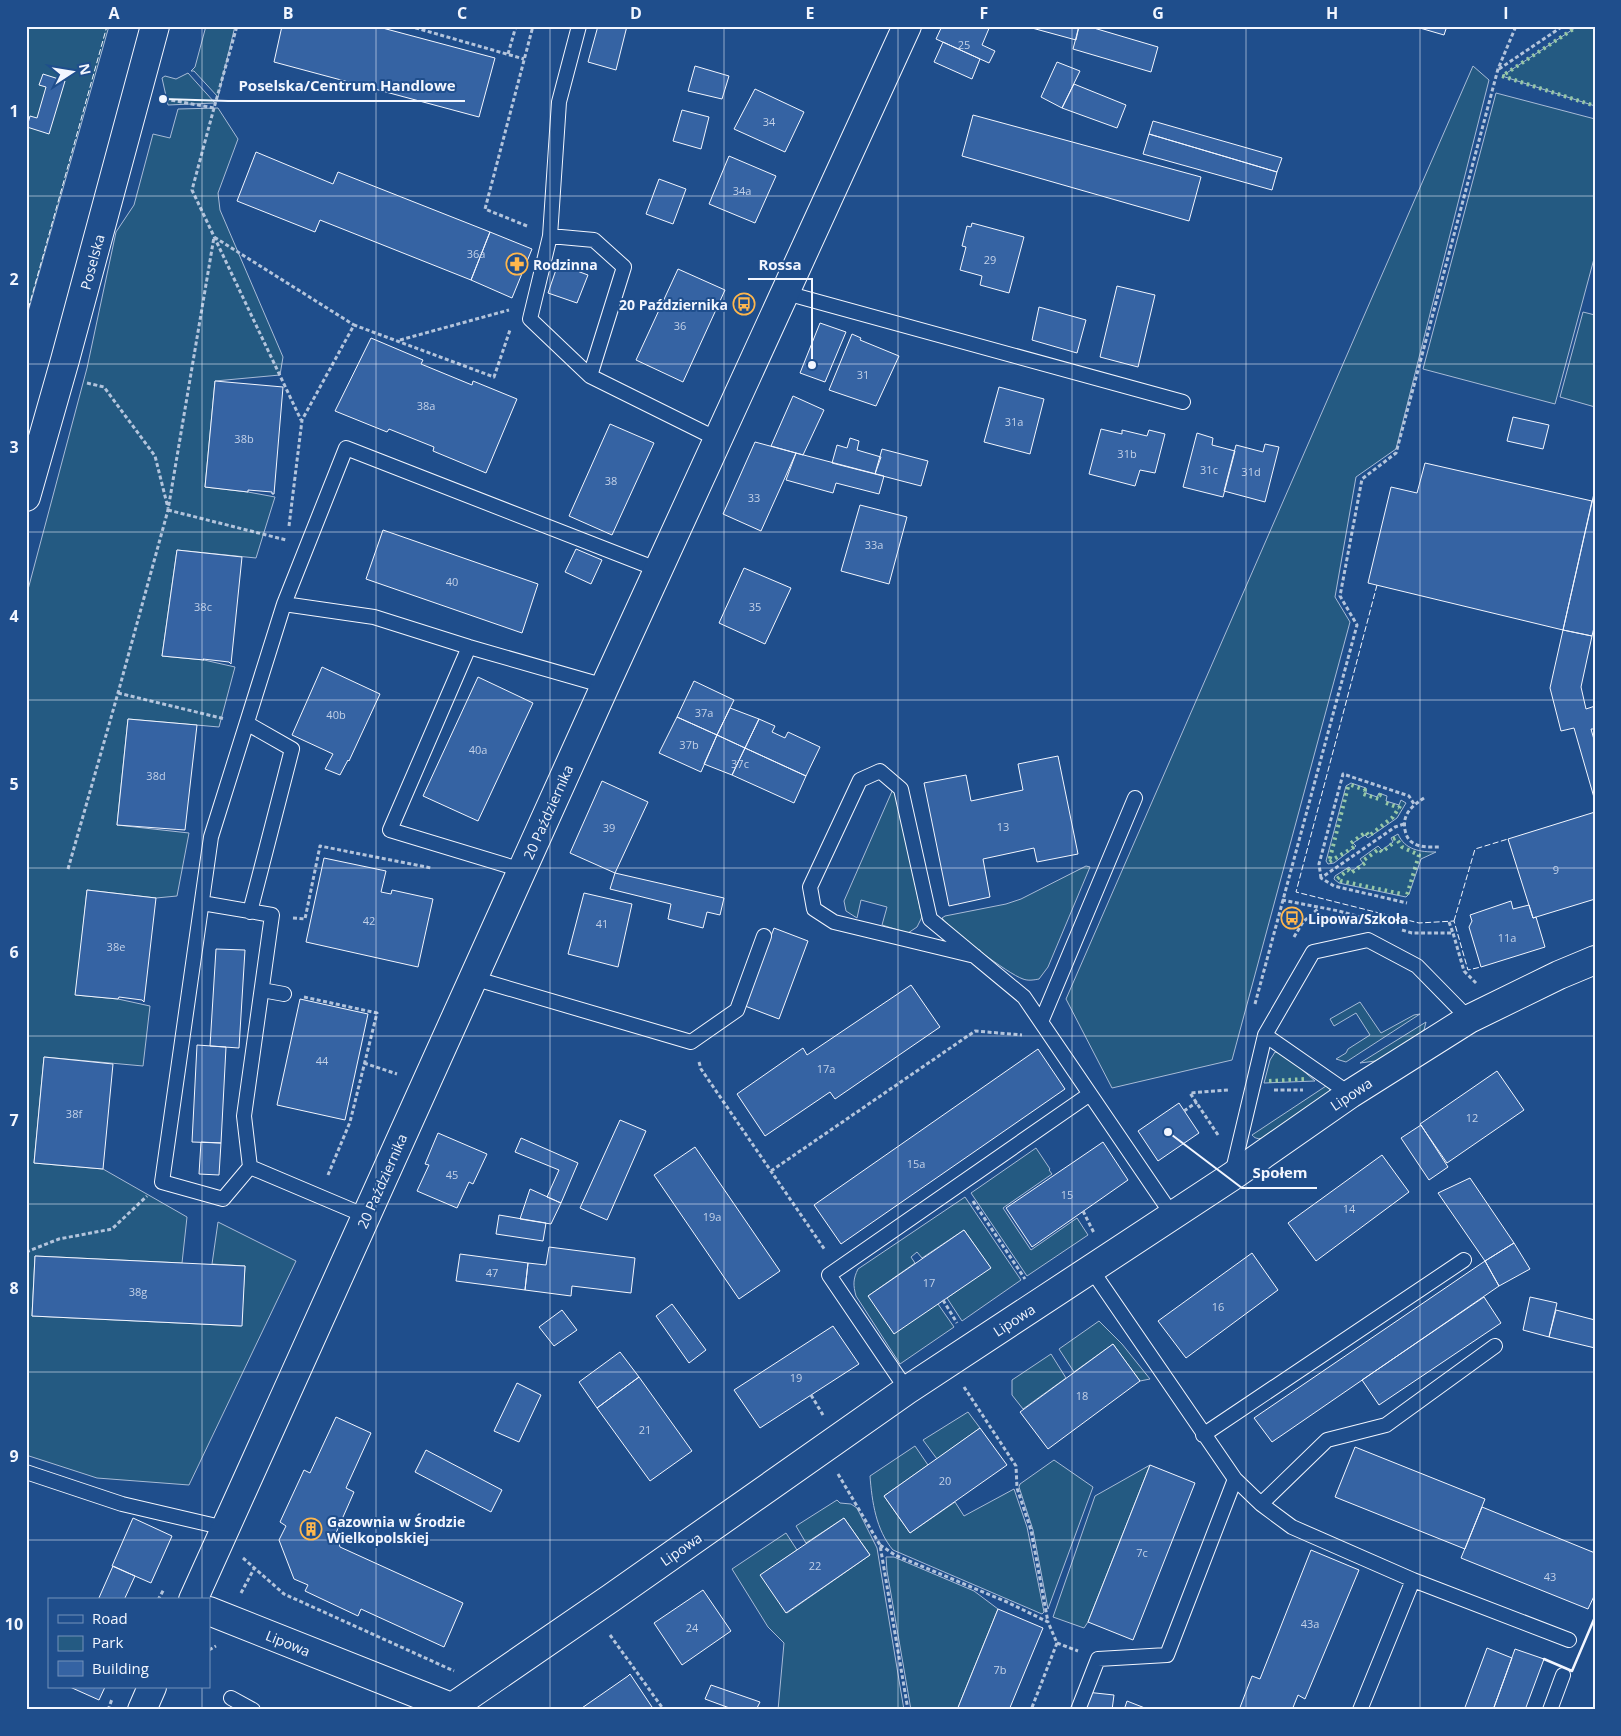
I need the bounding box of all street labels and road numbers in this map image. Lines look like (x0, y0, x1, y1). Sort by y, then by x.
street label: Poselska (75, 232, 109, 292)
street label: 20 Października (519, 762, 577, 862)
street label: Lipowa (1326, 1073, 1376, 1115)
street label: 20 Października (353, 1131, 411, 1231)
street label: Lipowa (989, 1299, 1039, 1341)
street label: Lipowa (657, 1528, 705, 1570)
street label: Lipowa (263, 1625, 313, 1661)

